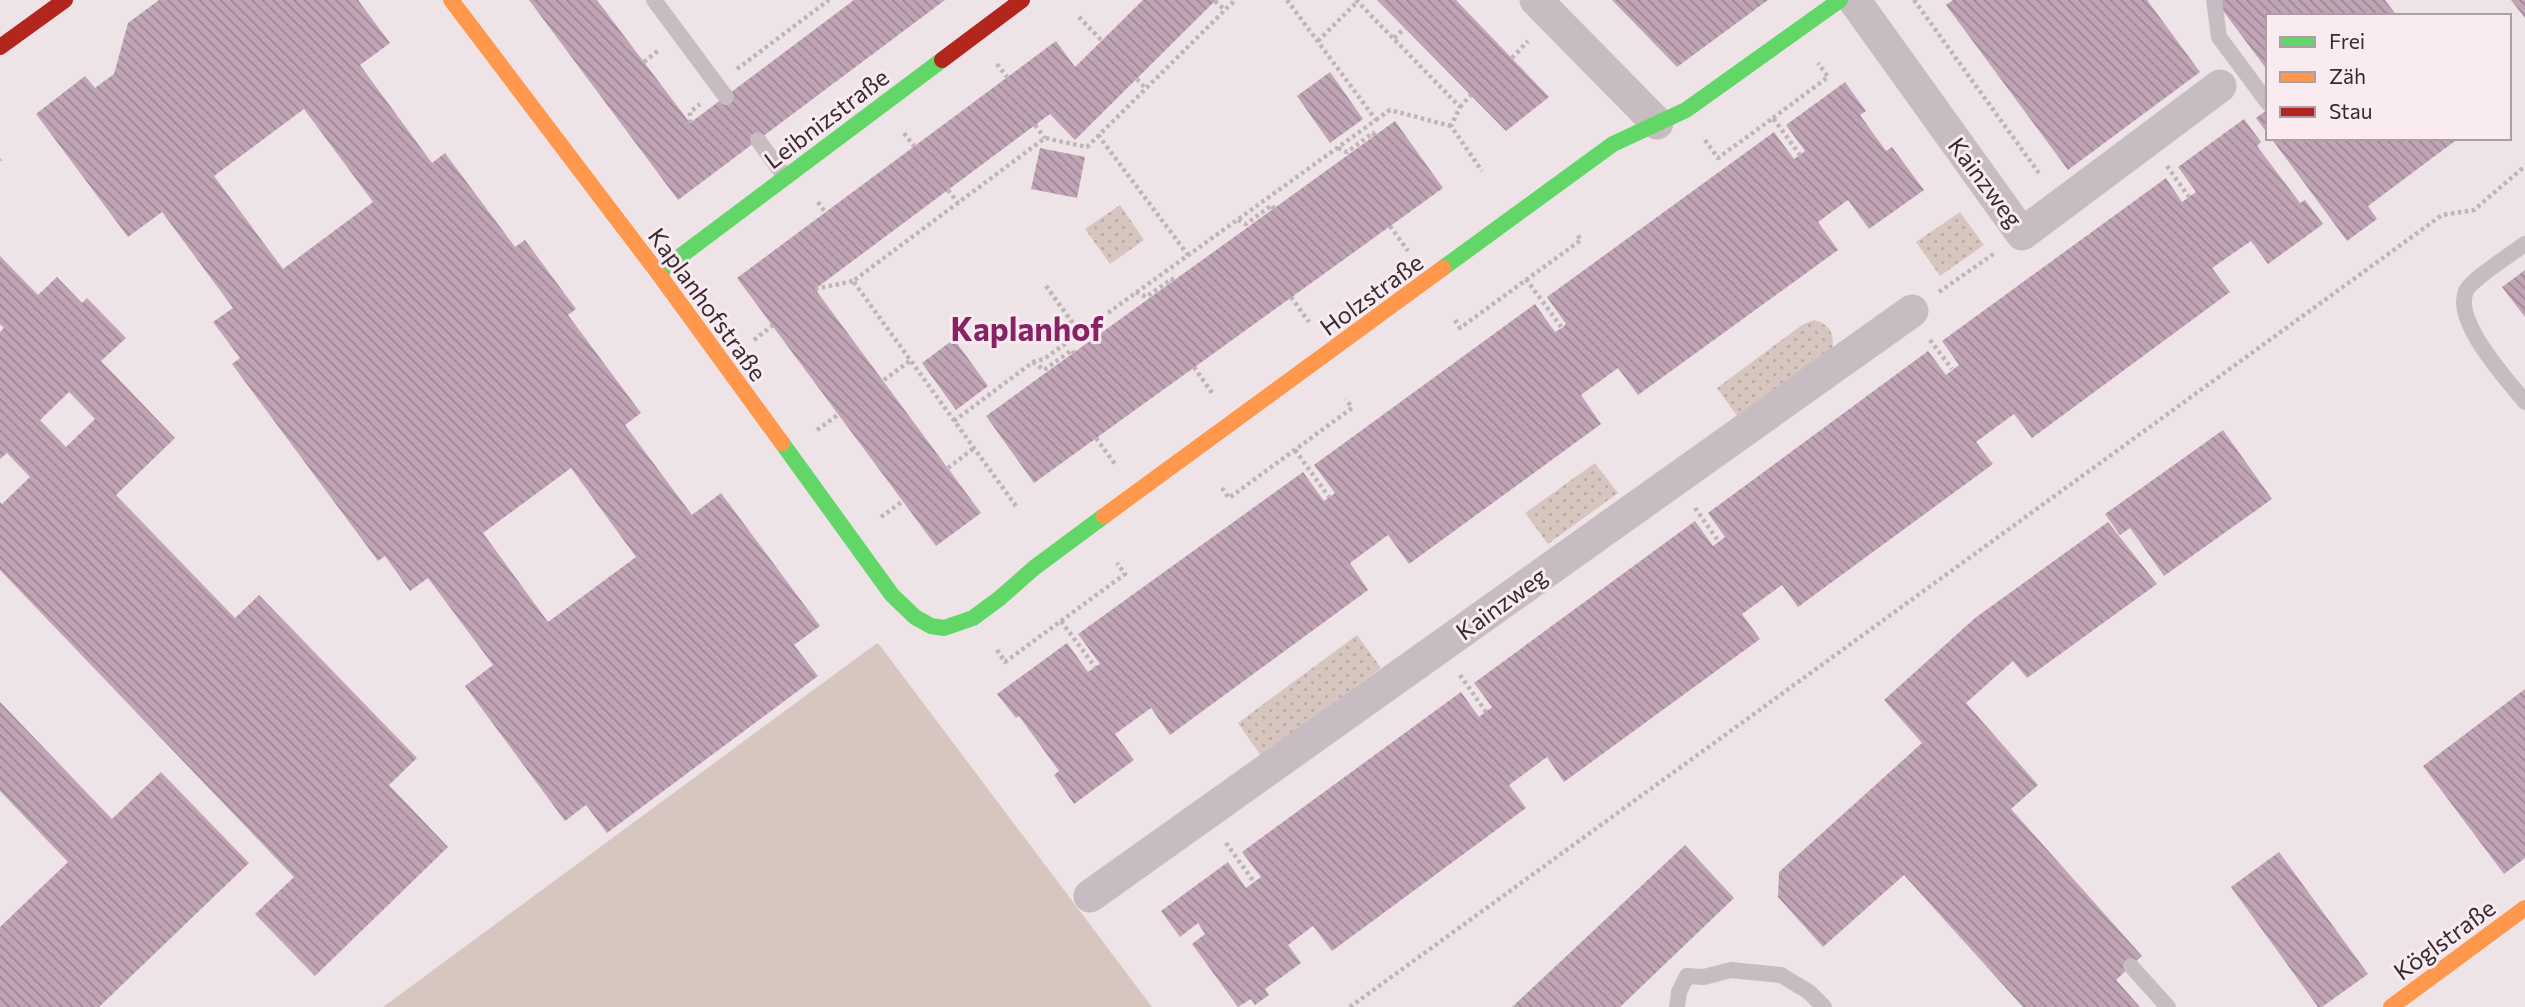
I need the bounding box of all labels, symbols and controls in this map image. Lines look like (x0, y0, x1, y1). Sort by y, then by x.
legend (2266, 14, 2511, 140)
text: Frei (2329, 28, 2365, 53)
street label: Leibnizstraße (758, 62, 894, 174)
text: Zäh (2329, 63, 2366, 88)
text: Stau (2329, 98, 2372, 123)
street label: Kainzweg (1943, 131, 2029, 233)
street label: Kaplanhofstraße (643, 222, 773, 386)
street label: Holzstraße (1314, 247, 1428, 341)
district label: Kaplanhof (951, 308, 1104, 348)
street label: Kainzweg (1450, 560, 1552, 646)
street label: Köglstraße (2388, 892, 2500, 986)

